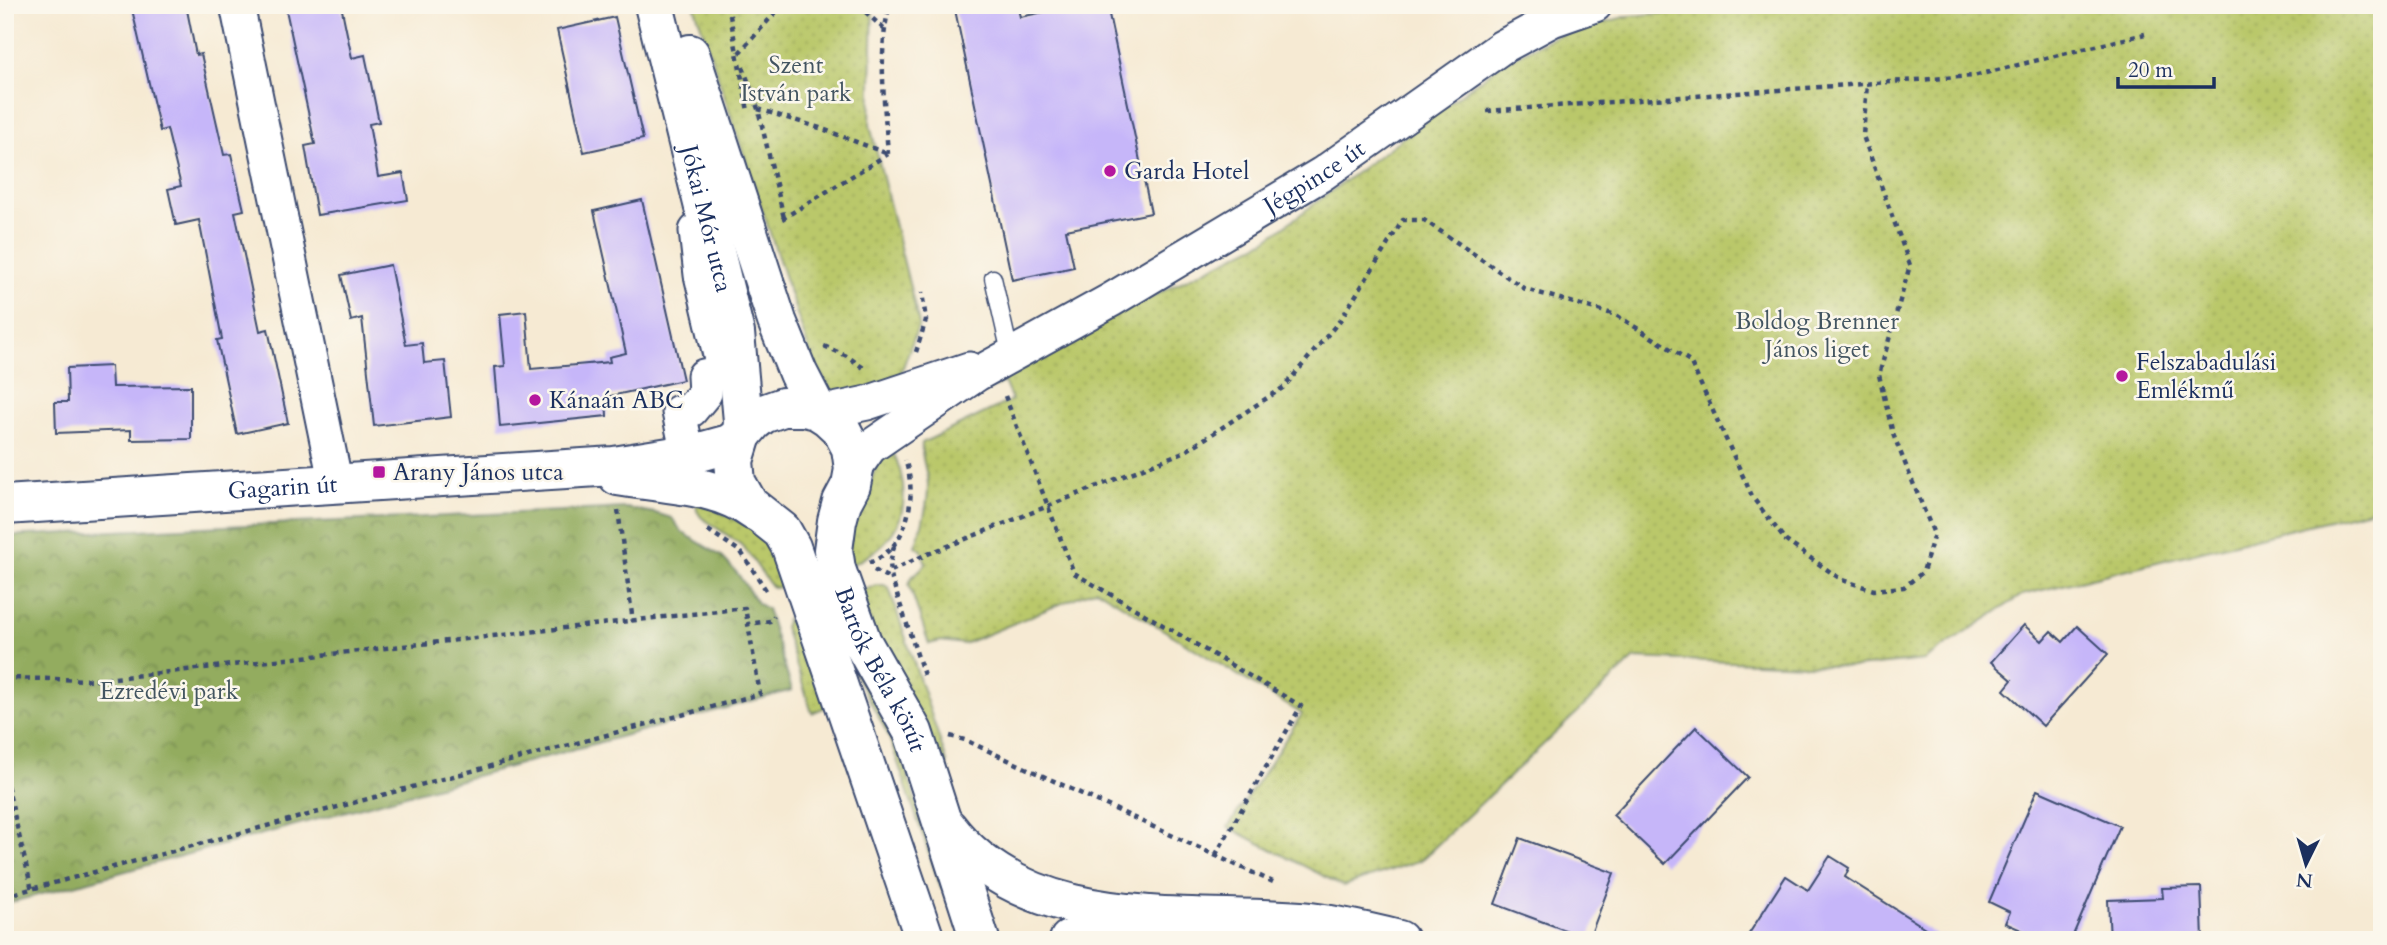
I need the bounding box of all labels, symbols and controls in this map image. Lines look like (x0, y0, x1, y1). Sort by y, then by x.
scale bar (2118, 46, 2214, 90)
park label: Szent István park (740, 49, 852, 110)
text: 20 m (2128, 56, 2173, 85)
street label: Jégpince út (1255, 132, 1372, 224)
street label: Jókai Mór utca (671, 139, 740, 296)
place label: Garda Hotel (1124, 155, 1249, 188)
marker: Garda Hotel (1102, 163, 1118, 179)
park label: Boldog Brenner János liget (1735, 305, 1899, 366)
place label: Felszabadulási Emlékmű (2136, 346, 2277, 407)
marker: Felszabadulási Emlékmű (2114, 368, 2130, 384)
place label: Kánaán ABC (549, 384, 683, 417)
marker: Kánaán ABC (527, 392, 543, 408)
place label: Arany János utca (393, 456, 564, 489)
marker: Arany János utca (371, 464, 387, 480)
street label: Gagarin út (227, 468, 339, 508)
street label: Bartók Béla körút (827, 582, 934, 756)
park label: Ezredévi park (100, 675, 239, 708)
north arrow (2272, 830, 2342, 900)
text: N (2295, 866, 2314, 894)

